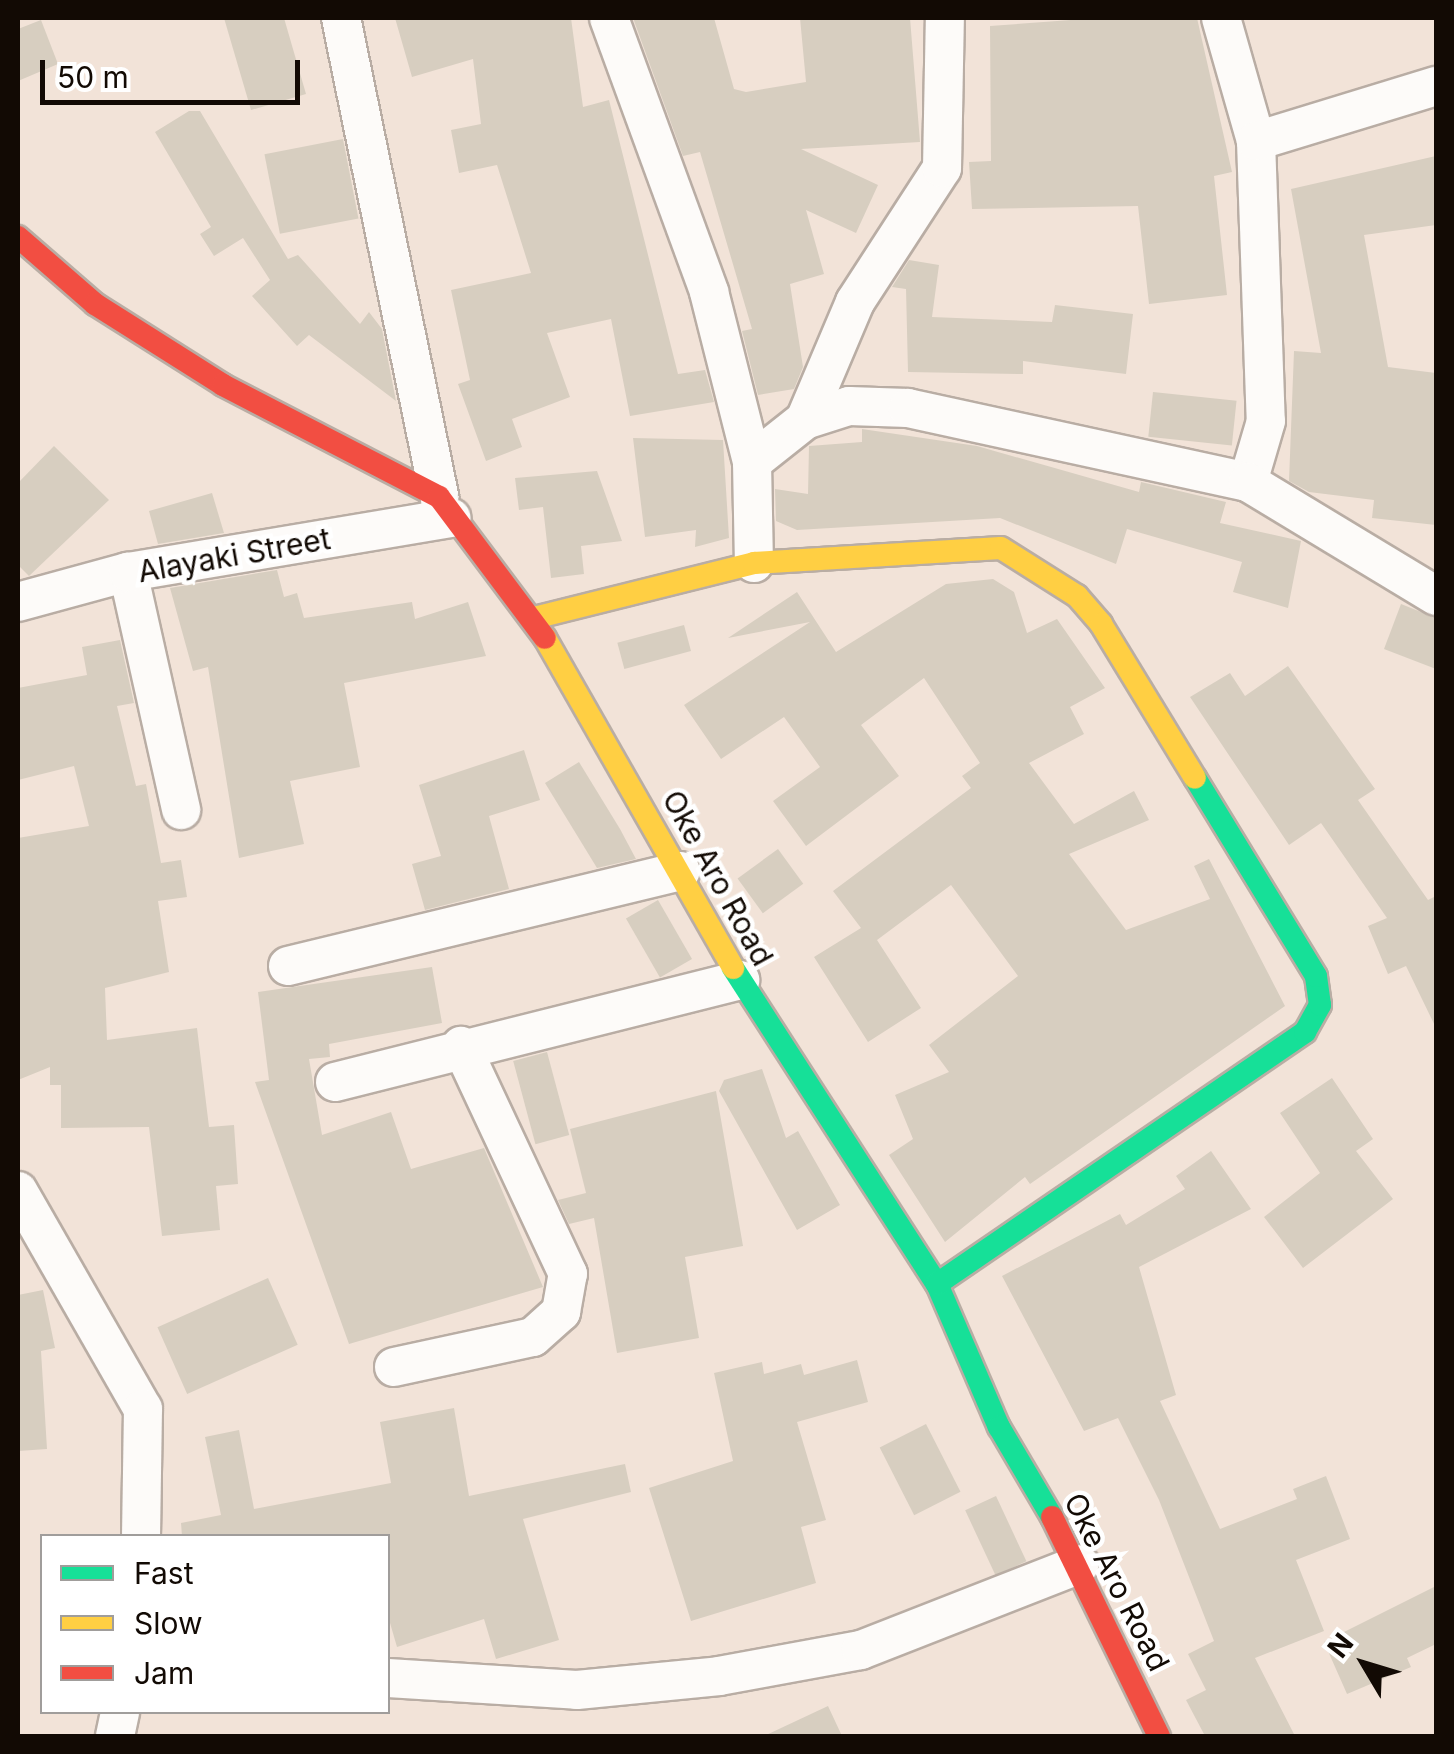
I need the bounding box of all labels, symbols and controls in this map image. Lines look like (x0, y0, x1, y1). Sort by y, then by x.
scale bar (45, 40, 305, 102)
text: 50 m (57, 59, 129, 95)
street label: Alayaki Street (135, 520, 333, 590)
street label: Oke Aro Road (655, 784, 781, 972)
street label: Oke Aro Road (1057, 1487, 1177, 1677)
legend (40, 1534, 390, 1714)
text: Fast (134, 1555, 193, 1591)
text: Slow (134, 1605, 203, 1641)
north arrow (1314, 1614, 1414, 1714)
text: N (1320, 1627, 1360, 1664)
text: Jam (134, 1655, 194, 1691)

